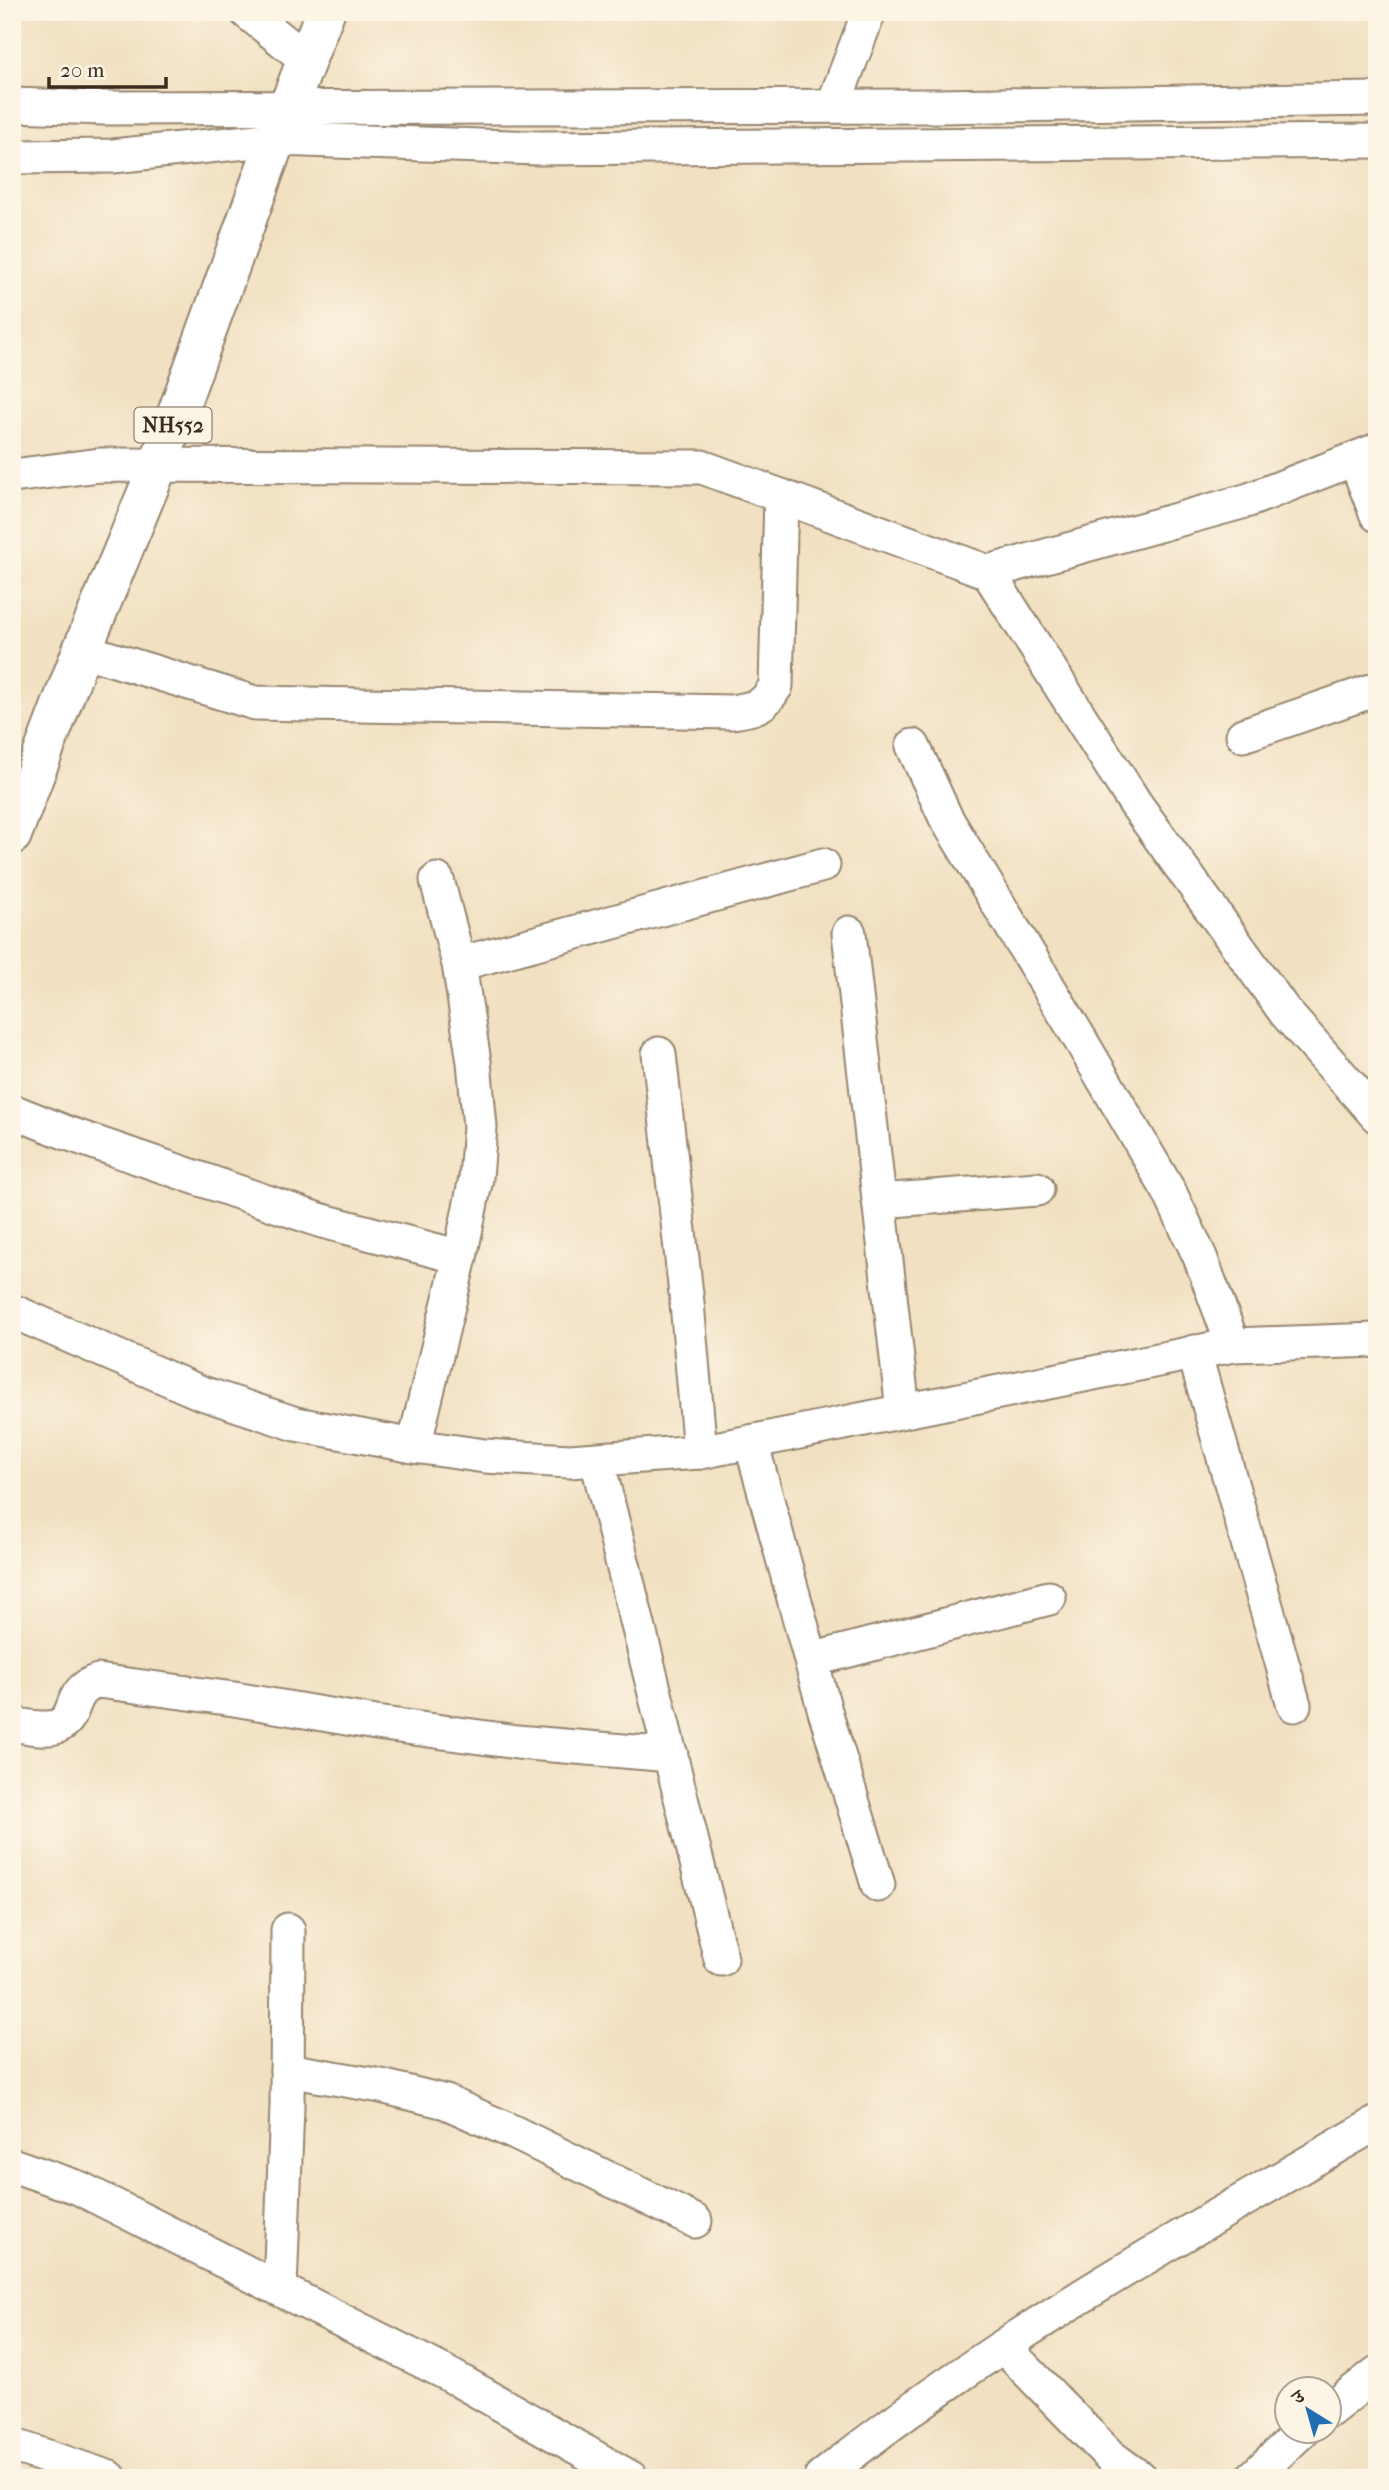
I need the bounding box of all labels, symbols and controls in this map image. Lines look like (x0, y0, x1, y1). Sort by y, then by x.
scale bar (49, 46, 166, 90)
text: 20 m (60, 58, 105, 82)
road number: NH552 (134, 408, 212, 442)
north arrow (1274, 2374, 1344, 2444)
text: उ (1286, 2385, 1310, 2410)

